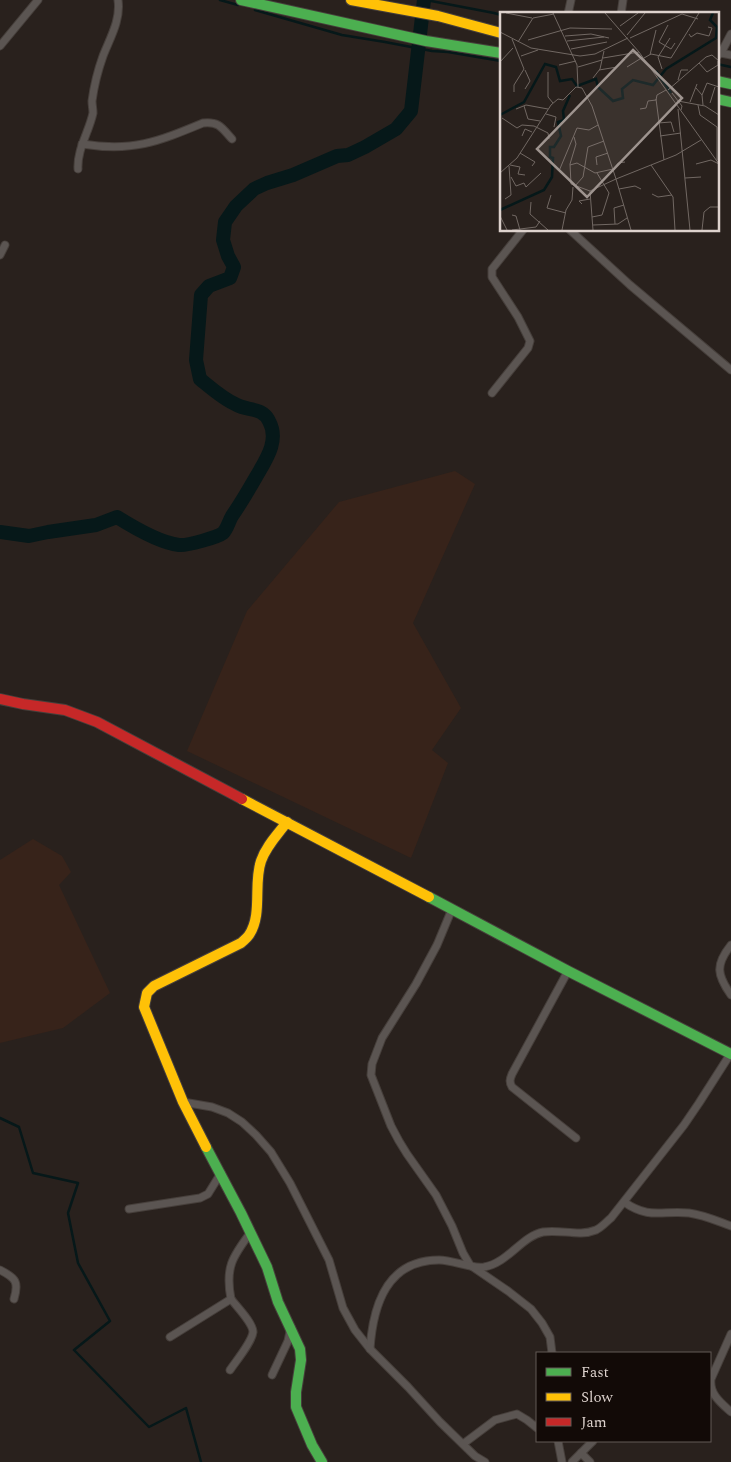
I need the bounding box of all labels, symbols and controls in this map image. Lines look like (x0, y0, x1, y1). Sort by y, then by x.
inset map (500, 12, 718, 231)
legend (536, 1352, 711, 1442)
text: Fast (581, 1361, 609, 1384)
text: Slow (581, 1386, 613, 1409)
text: Jam (581, 1411, 607, 1434)

